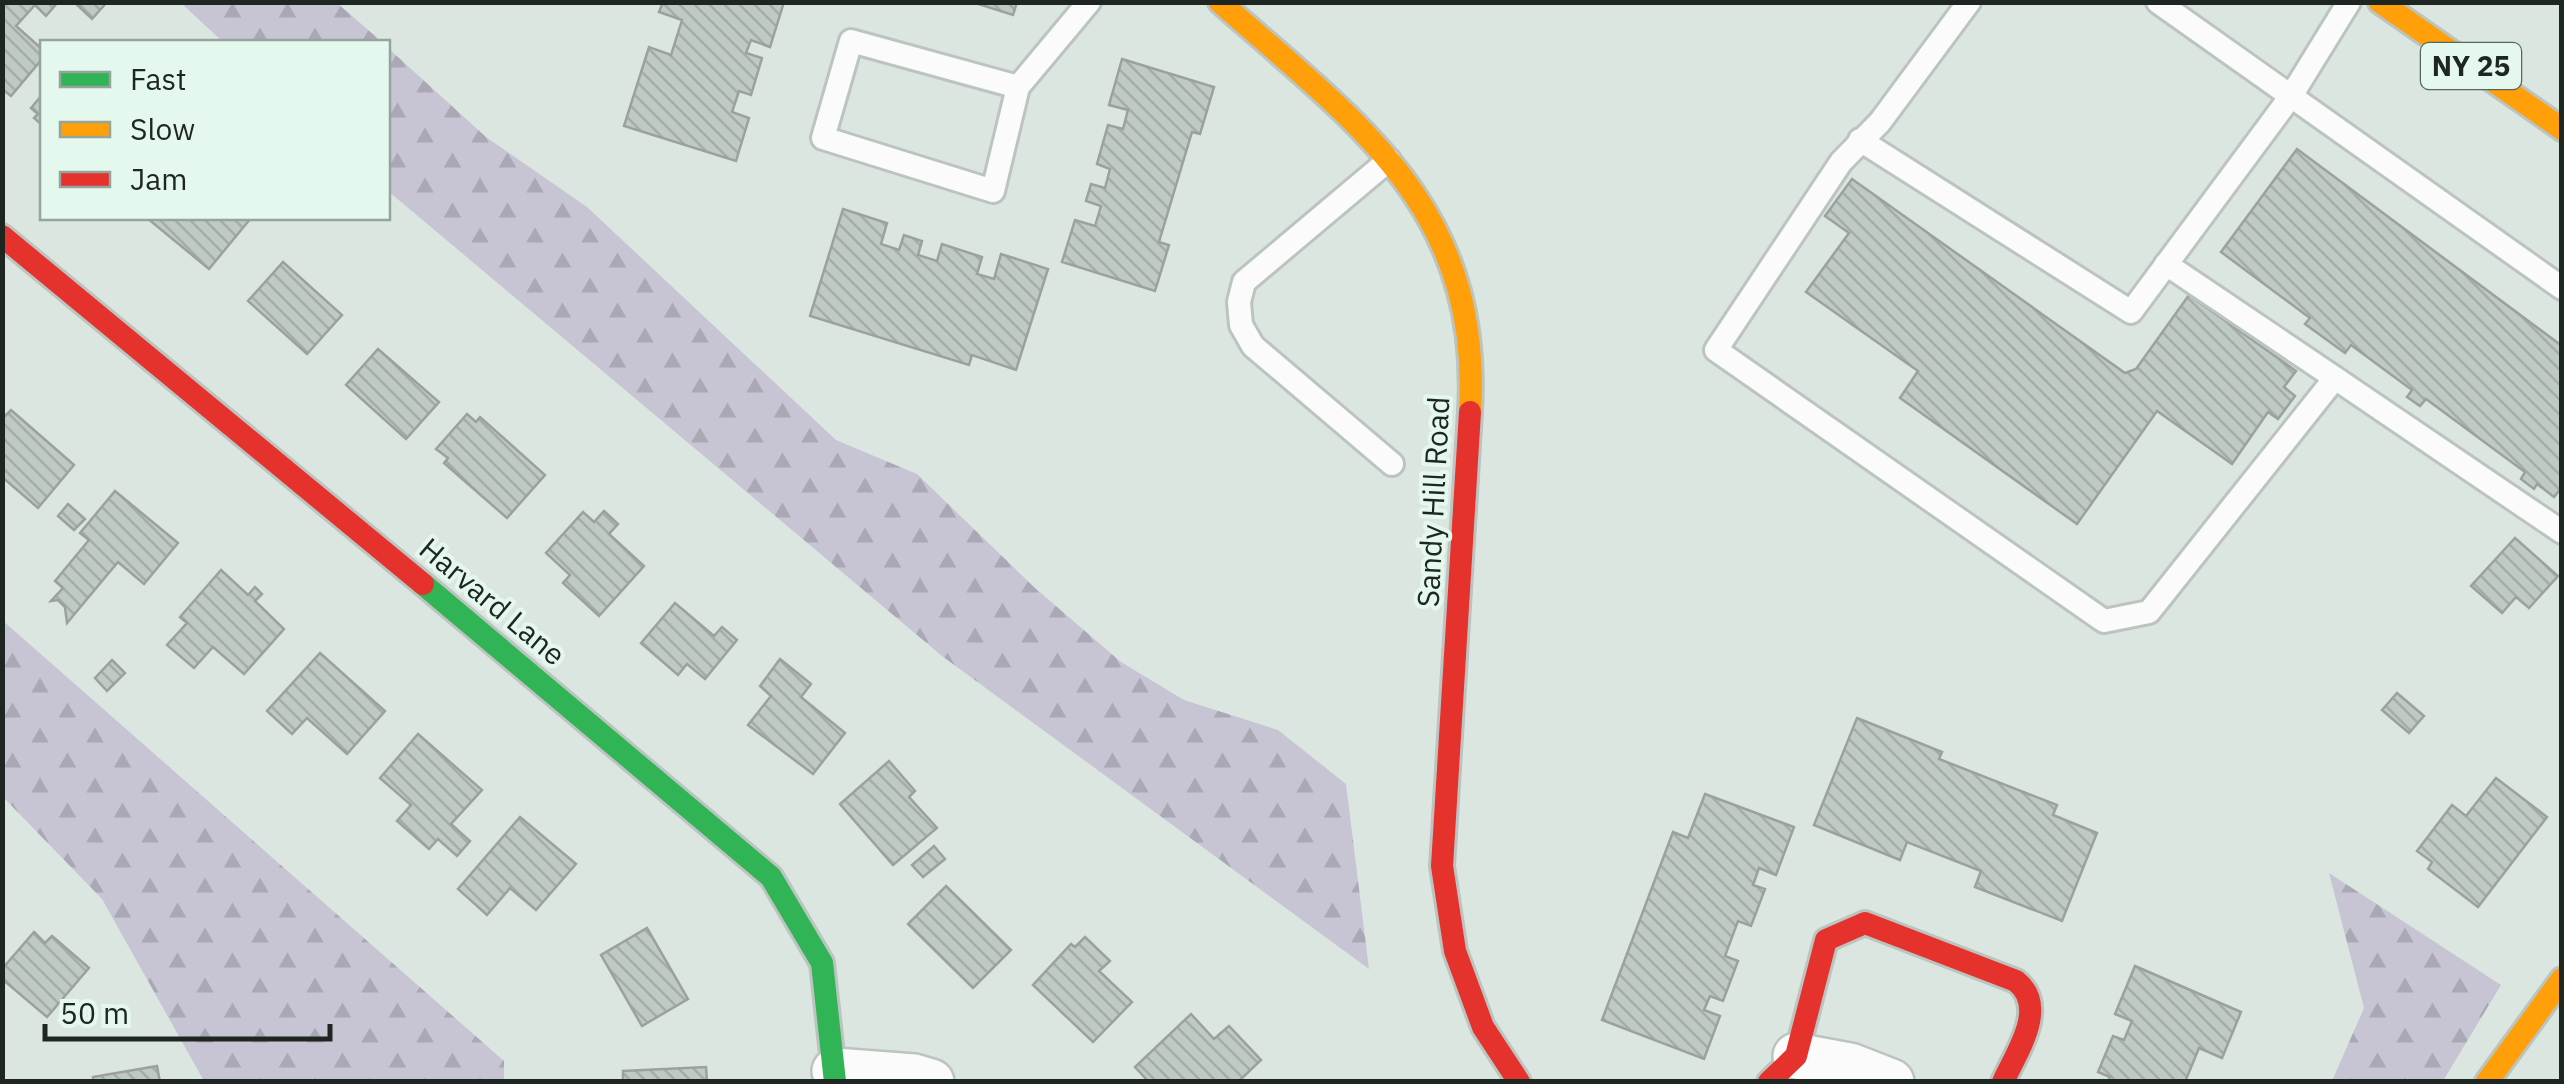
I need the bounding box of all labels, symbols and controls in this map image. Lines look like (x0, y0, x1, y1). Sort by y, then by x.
legend (40, 40, 390, 220)
road number: NY 25 (2421, 43, 2521, 89)
text: Fast (130, 59, 187, 98)
text: Slow (130, 109, 195, 148)
text: Jam (130, 159, 188, 198)
street label: Sandy Hill Road (1408, 396, 1457, 608)
street label: Harvard Lane (412, 528, 574, 673)
scale bar (45, 979, 330, 1041)
text: 50 m (60, 993, 129, 1032)

